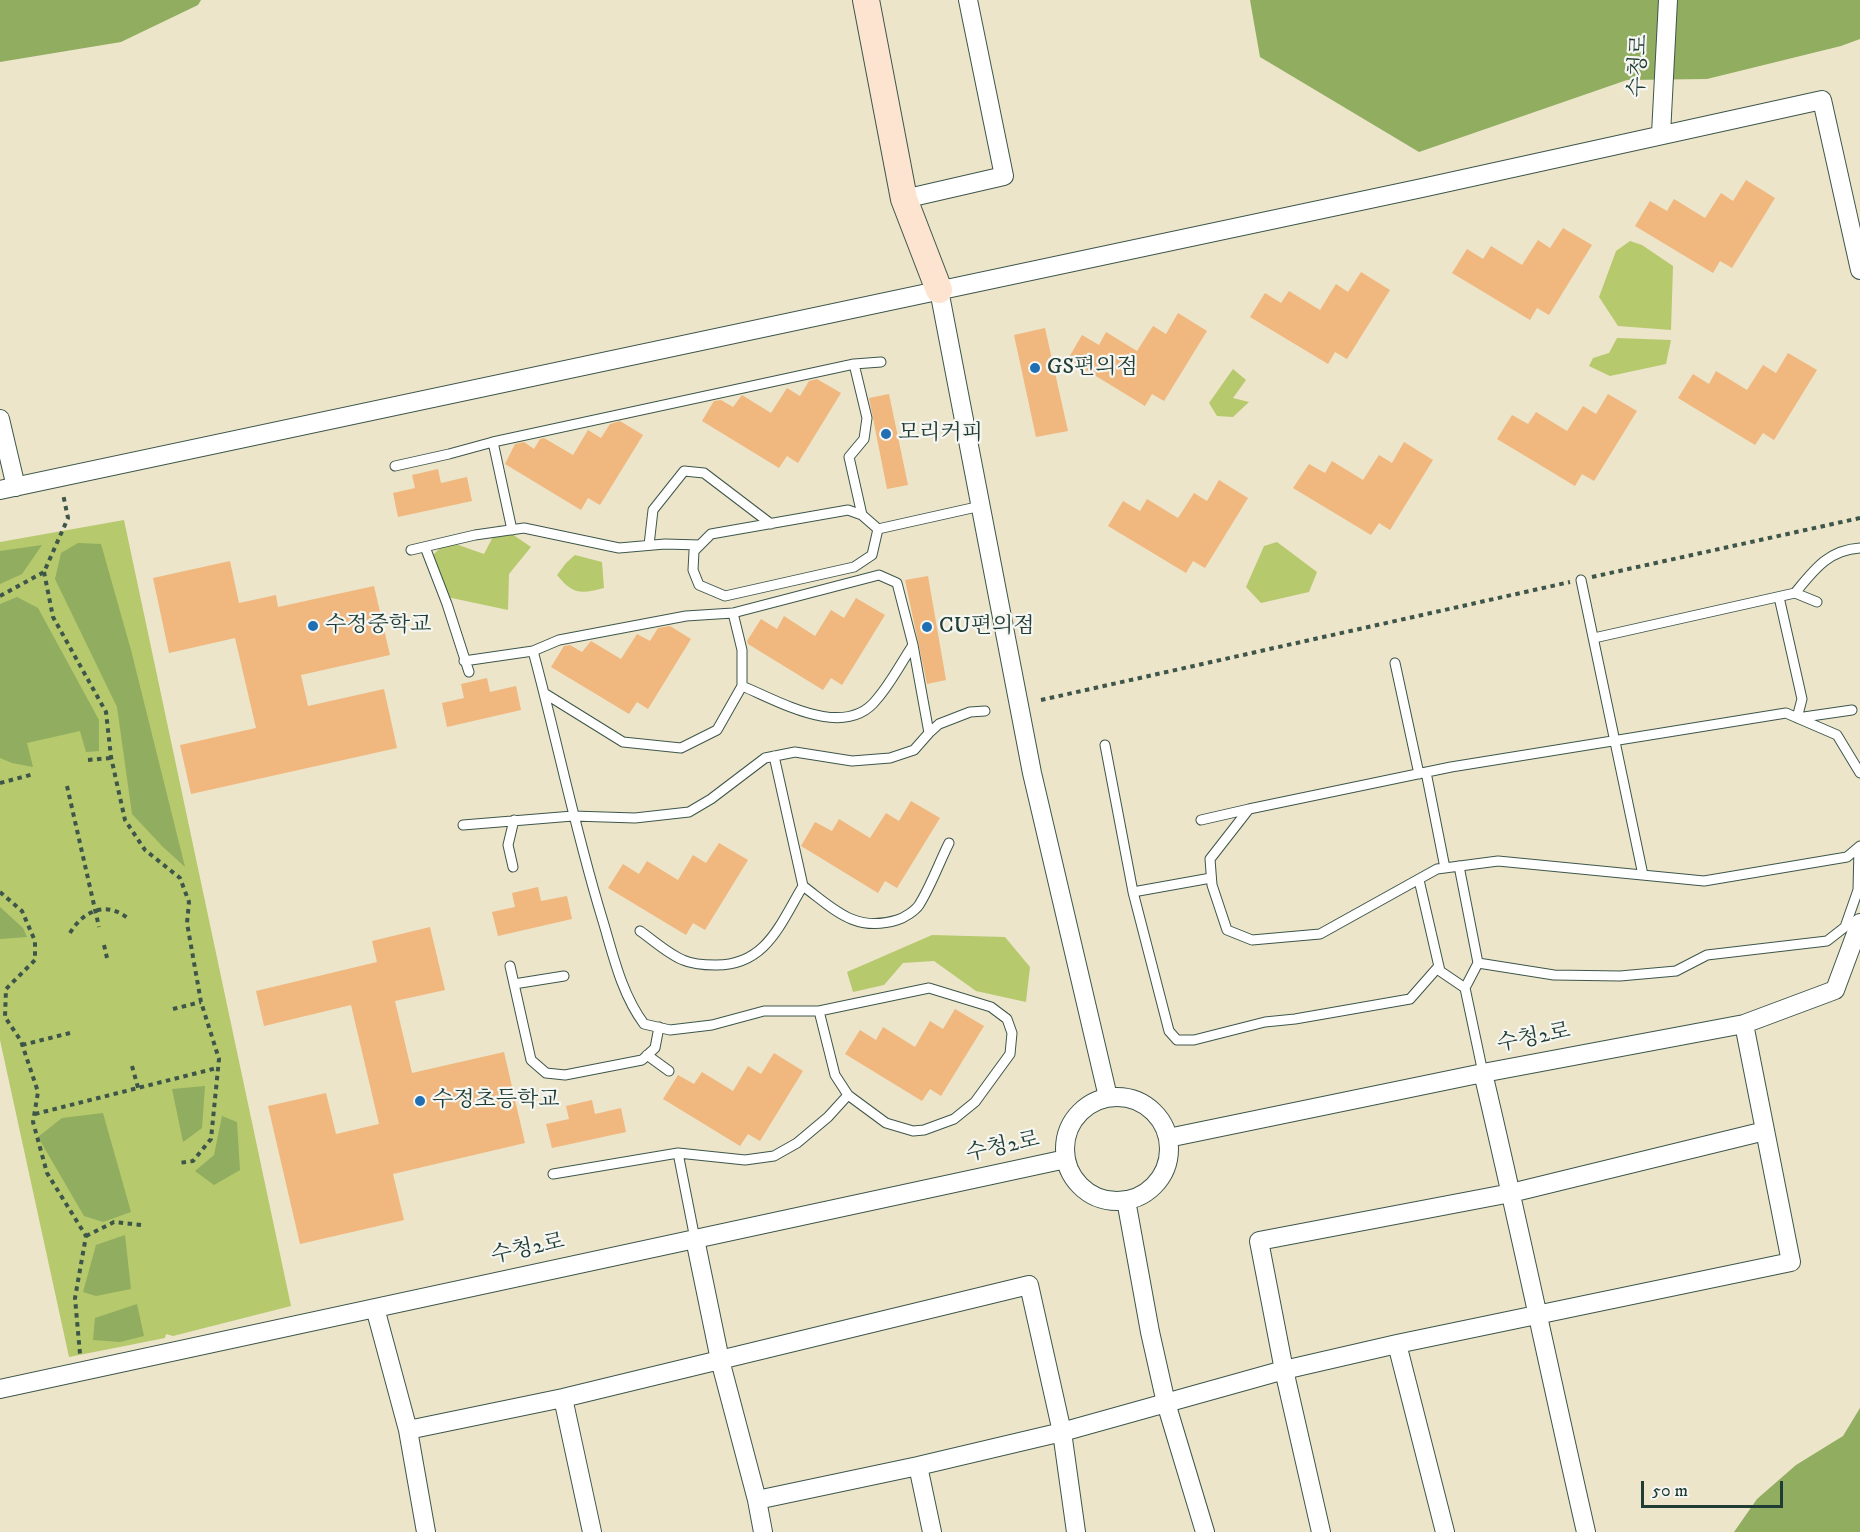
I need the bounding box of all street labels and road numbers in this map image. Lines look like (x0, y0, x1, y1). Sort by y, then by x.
street label: 수청로 (1625, 33, 1655, 99)
street label: 수청2로 (1495, 1019, 1573, 1059)
street label: 수청2로 (964, 1127, 1042, 1169)
street label: 수청2로 (489, 1229, 567, 1271)

